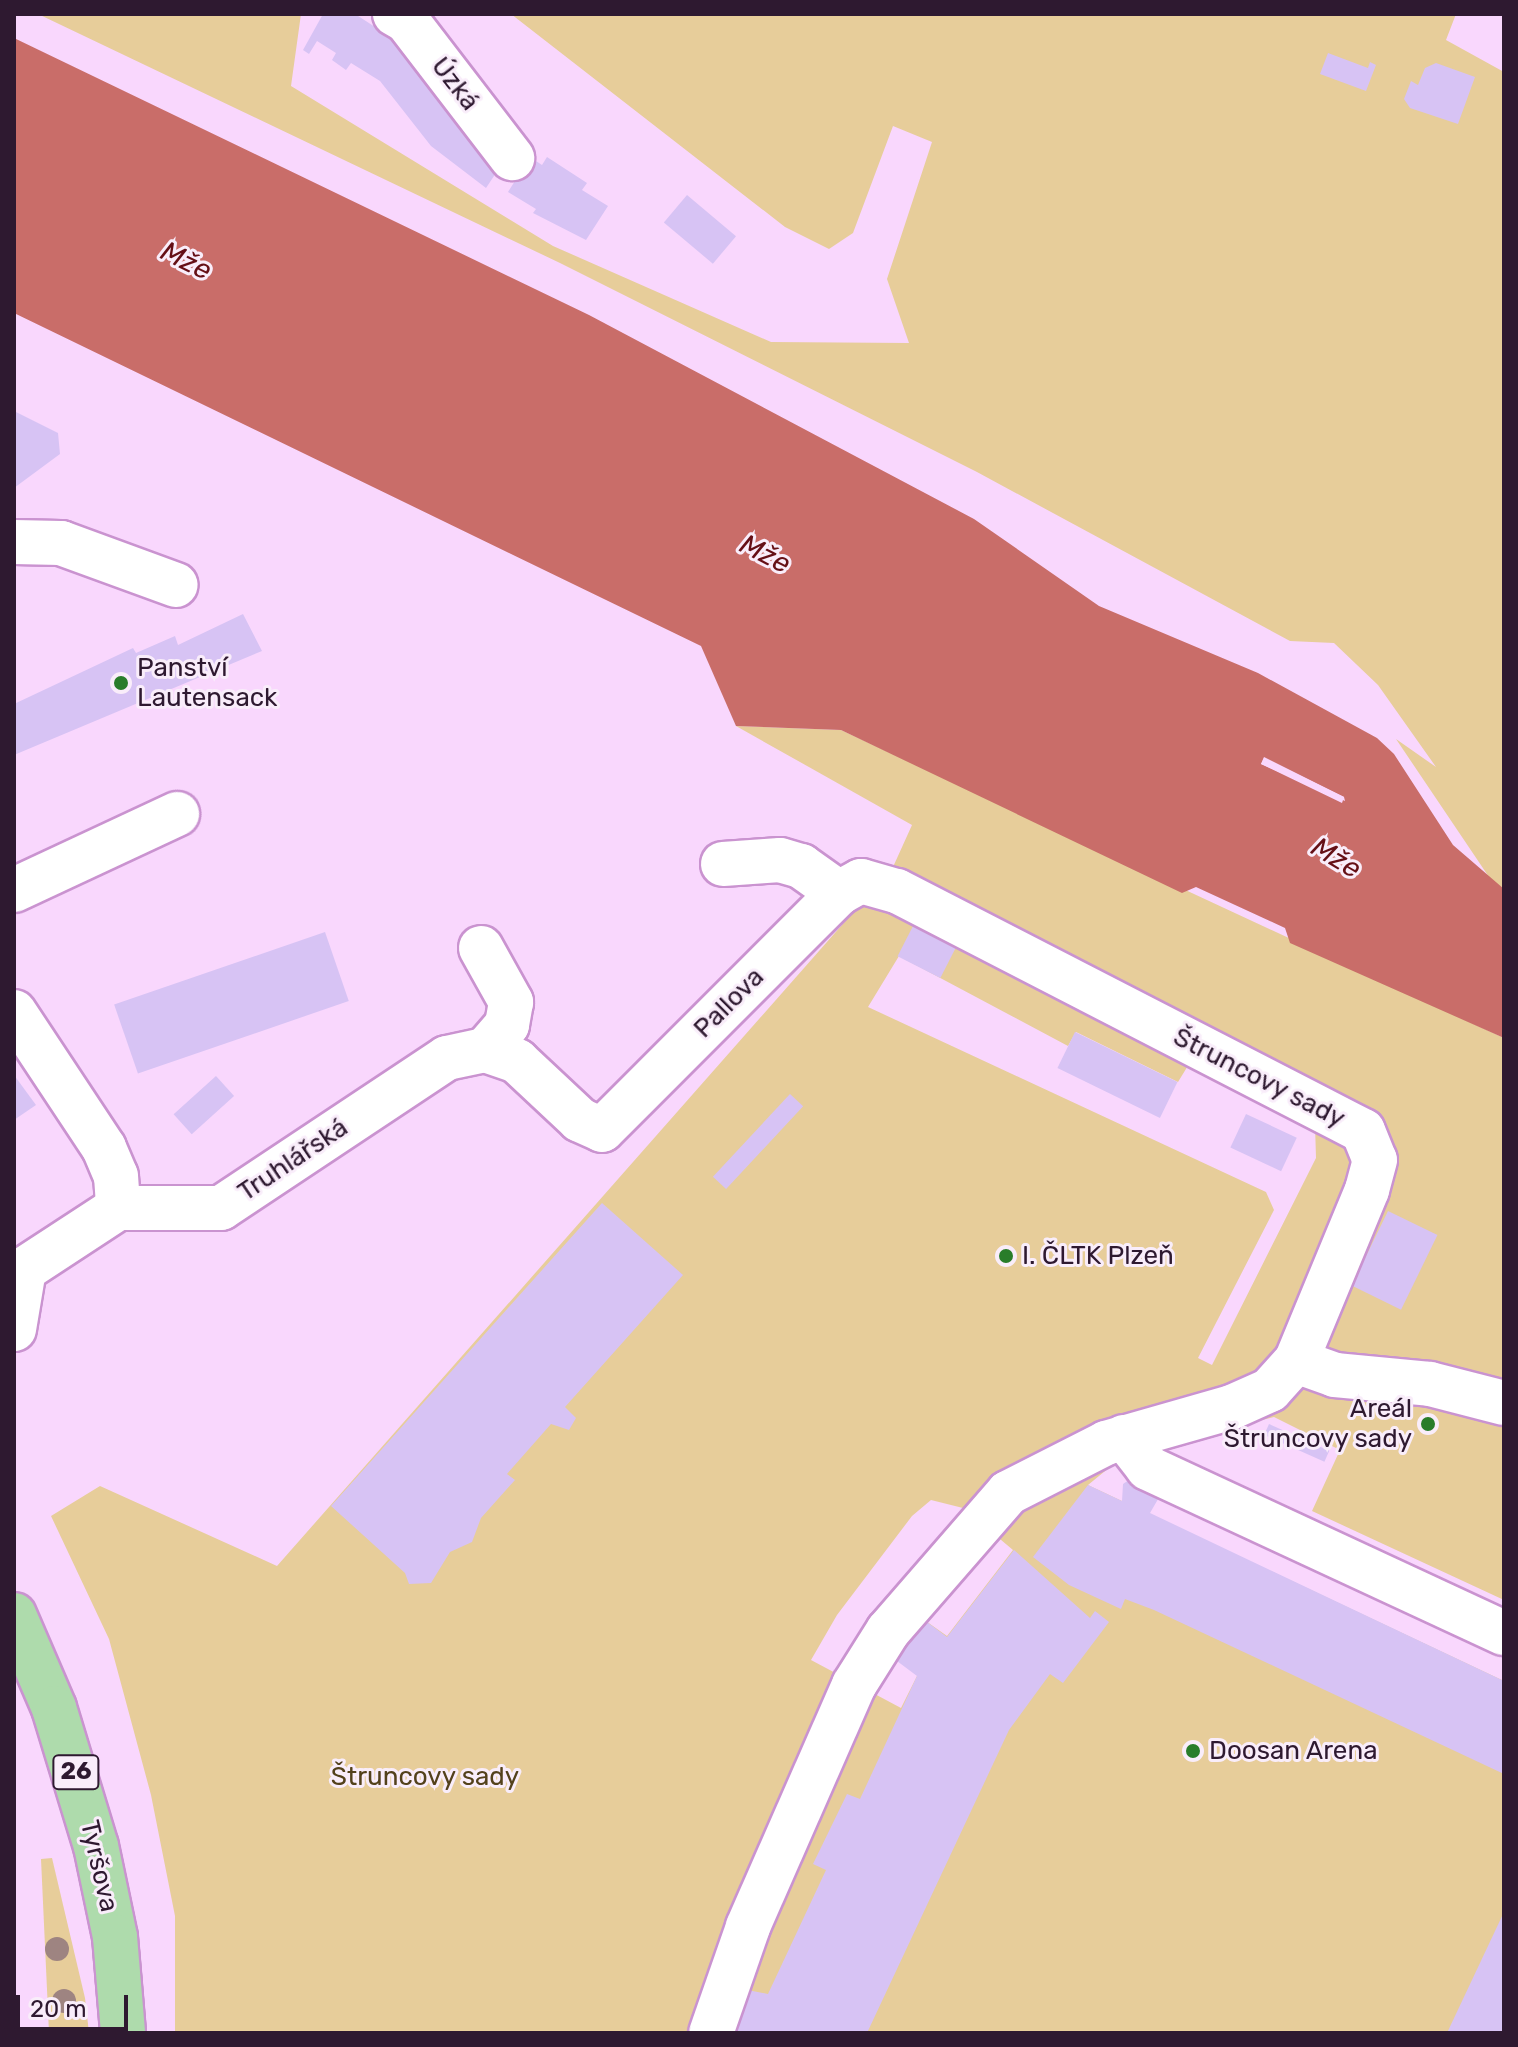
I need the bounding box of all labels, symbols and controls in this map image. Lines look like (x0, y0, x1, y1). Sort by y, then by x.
street label: Úzká (425, 51, 485, 117)
water label: Mže (155, 235, 217, 287)
water label: Mže (734, 527, 796, 581)
place label: Panství Lautensack (137, 652, 278, 714)
marker: Panství Lautensack (112, 674, 130, 692)
water label: Mže (1305, 830, 1367, 886)
street label: Pallova (688, 962, 770, 1044)
street label: Štruncovy sady (1168, 1021, 1350, 1135)
street label: Truhlářská (232, 1112, 354, 1208)
place label: I. ČLTK Plzeň (1022, 1240, 1174, 1272)
marker: I. ČLTK Plzeň (997, 1247, 1015, 1265)
place label: Areál Štruncovy sady (1223, 1393, 1412, 1454)
marker: Areál Štruncovy sady (1419, 1415, 1437, 1433)
place label: Doosan Arena (1209, 1735, 1378, 1767)
marker: Doosan Arena (1184, 1742, 1202, 1760)
road number: 26 (52, 1752, 100, 1792)
park label: Štruncovy sady (331, 1761, 519, 1793)
street label: Tyršova (73, 1817, 125, 1915)
scale bar (20, 1979, 132, 2029)
text: 20 m (30, 1995, 87, 2023)

